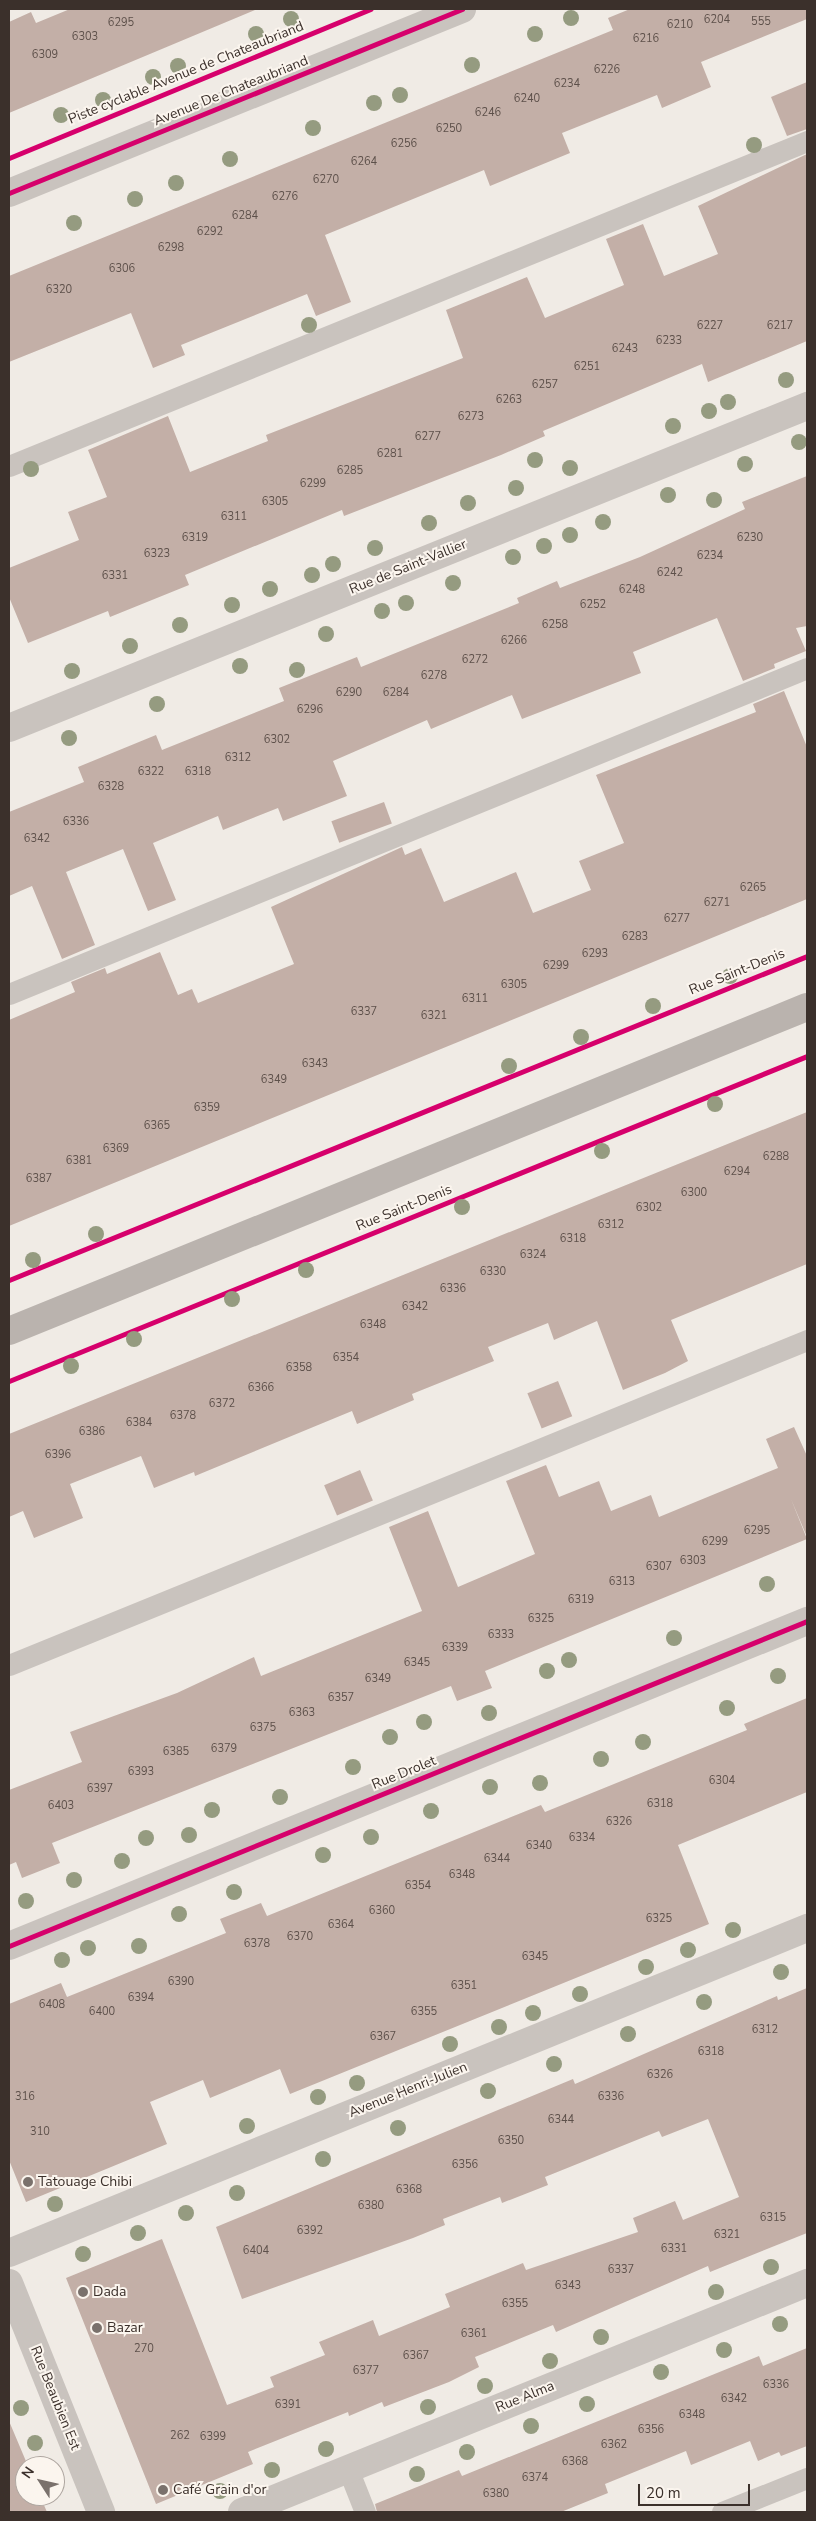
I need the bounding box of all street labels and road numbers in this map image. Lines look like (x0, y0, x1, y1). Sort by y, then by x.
street label: Piste cyclable Avenue de Chateaubriand (66, 18, 306, 128)
street label: Avenue De Chateaubriand (151, 52, 311, 130)
street label: Rue de Saint-Vallier (347, 536, 469, 598)
street label: Rue Saint-Denis (687, 945, 787, 999)
street label: Rue Saint-Denis (354, 1181, 454, 1235)
street label: Rue Drolet (369, 1753, 439, 1793)
street label: Avenue Henri-Julien (346, 2059, 470, 2121)
street label: Rue Beaubien Est (27, 2344, 83, 2452)
street label: Rue Alma (493, 2378, 557, 2416)

